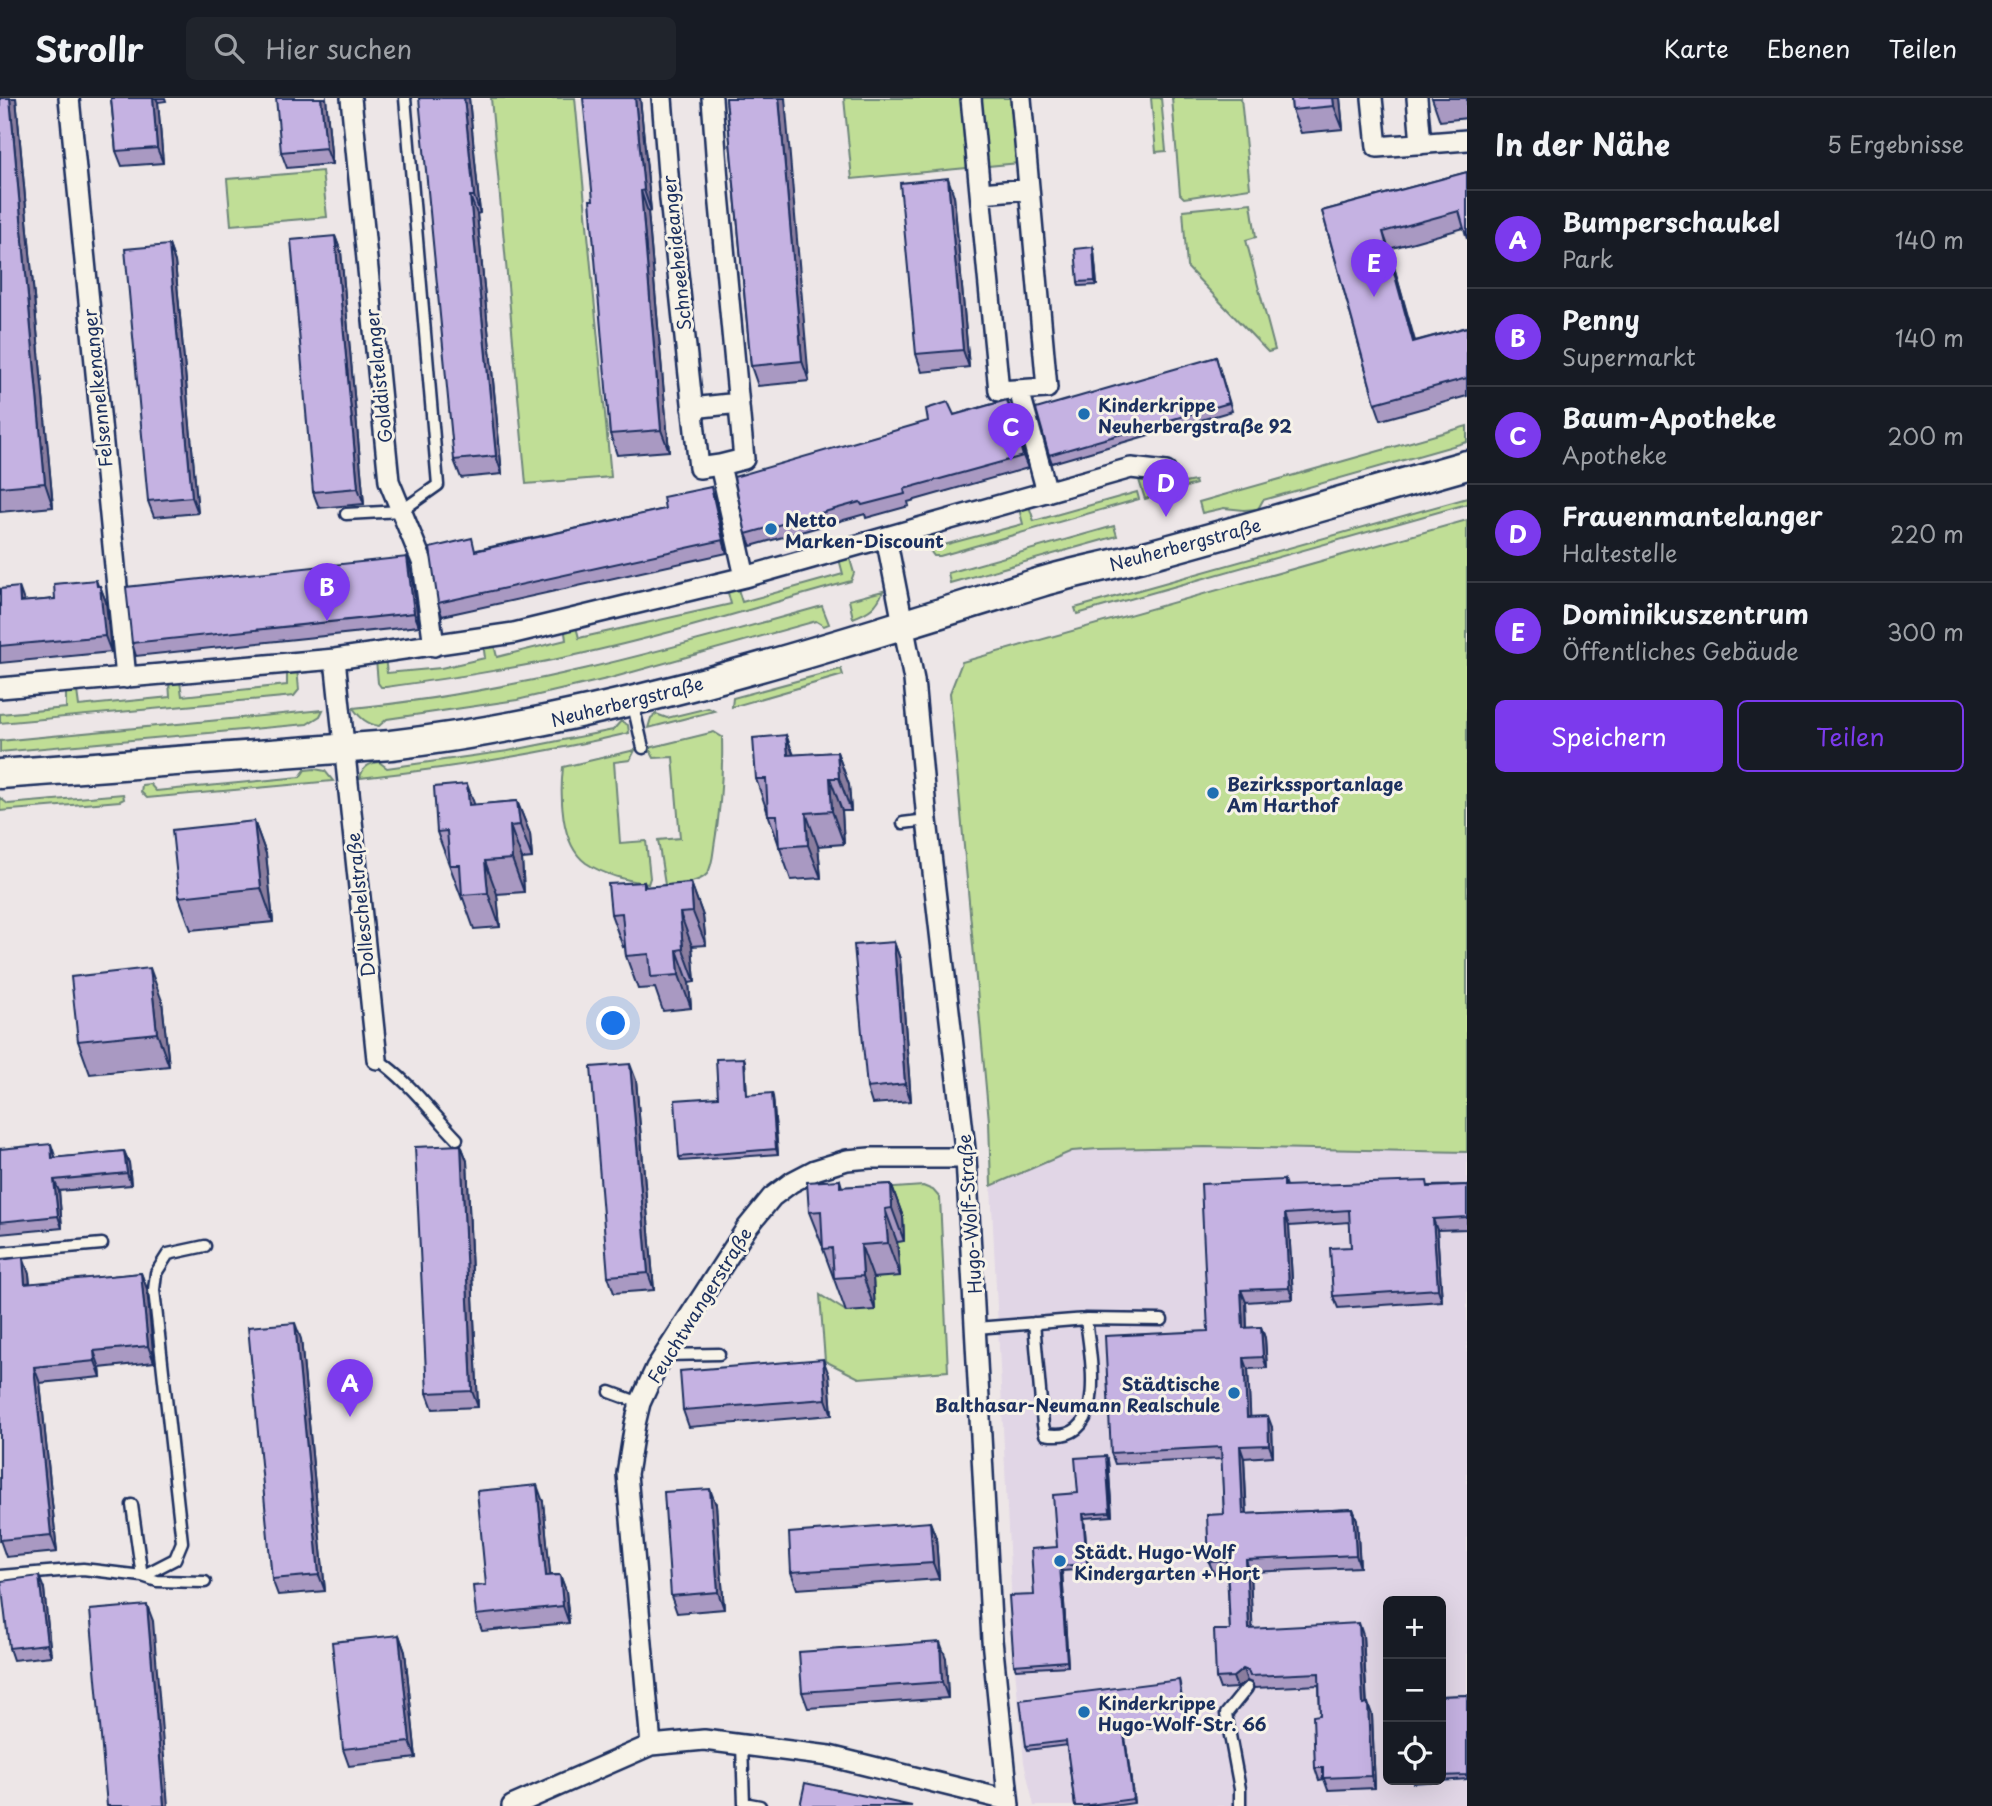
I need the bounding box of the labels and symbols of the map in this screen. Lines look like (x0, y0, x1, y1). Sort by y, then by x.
street label: Schneeheideanger (654, 173, 698, 332)
pin: E (1351, 239, 1397, 297)
street label: Felsennelkenanger (75, 307, 119, 469)
street label: Golddistelanger (357, 307, 398, 444)
place label: Kinderkrippe Neuherbergstraße 92 (1098, 391, 1292, 439)
pin: C (988, 403, 1034, 461)
marker: Kinderkrippe Neuherbergstraße 92 (1076, 406, 1092, 422)
pin: D (1143, 459, 1189, 517)
place label: Netto Marken-Discount (785, 506, 944, 554)
street label: Neuherbergstraße (1106, 511, 1264, 577)
marker: Netto Marken-Discount (763, 521, 779, 537)
pin: B (304, 563, 350, 621)
street label: Neuherbergstraße (548, 669, 706, 733)
place label: Bezirkssportanlage Am Harthof (1226, 770, 1403, 818)
marker: Bezirkssportanlage Am Harthof (1205, 785, 1221, 801)
street label: Dolleschelstraße (339, 831, 381, 979)
your location (596, 1006, 630, 1040)
street label: Hugo-Wolf-Straße (950, 1133, 988, 1295)
street label: Feuchtwangerstraße (640, 1222, 758, 1388)
pin: A (327, 1359, 373, 1417)
place label: Städtische Balthasar-Neumann Realschule (935, 1370, 1220, 1418)
marker: Städtische Balthasar-Neumann Realschule (1226, 1385, 1242, 1401)
place label: Städt. Hugo-Wolf Kindergarten + Hort (1074, 1538, 1261, 1586)
marker: Städt. Hugo-Wolf Kindergarten + Hort (1052, 1553, 1068, 1569)
place label: Kinderkrippe Hugo-Wolf-Str. 66 (1098, 1689, 1267, 1737)
marker: Kinderkrippe Hugo-Wolf-Str. 66 (1076, 1704, 1092, 1720)

